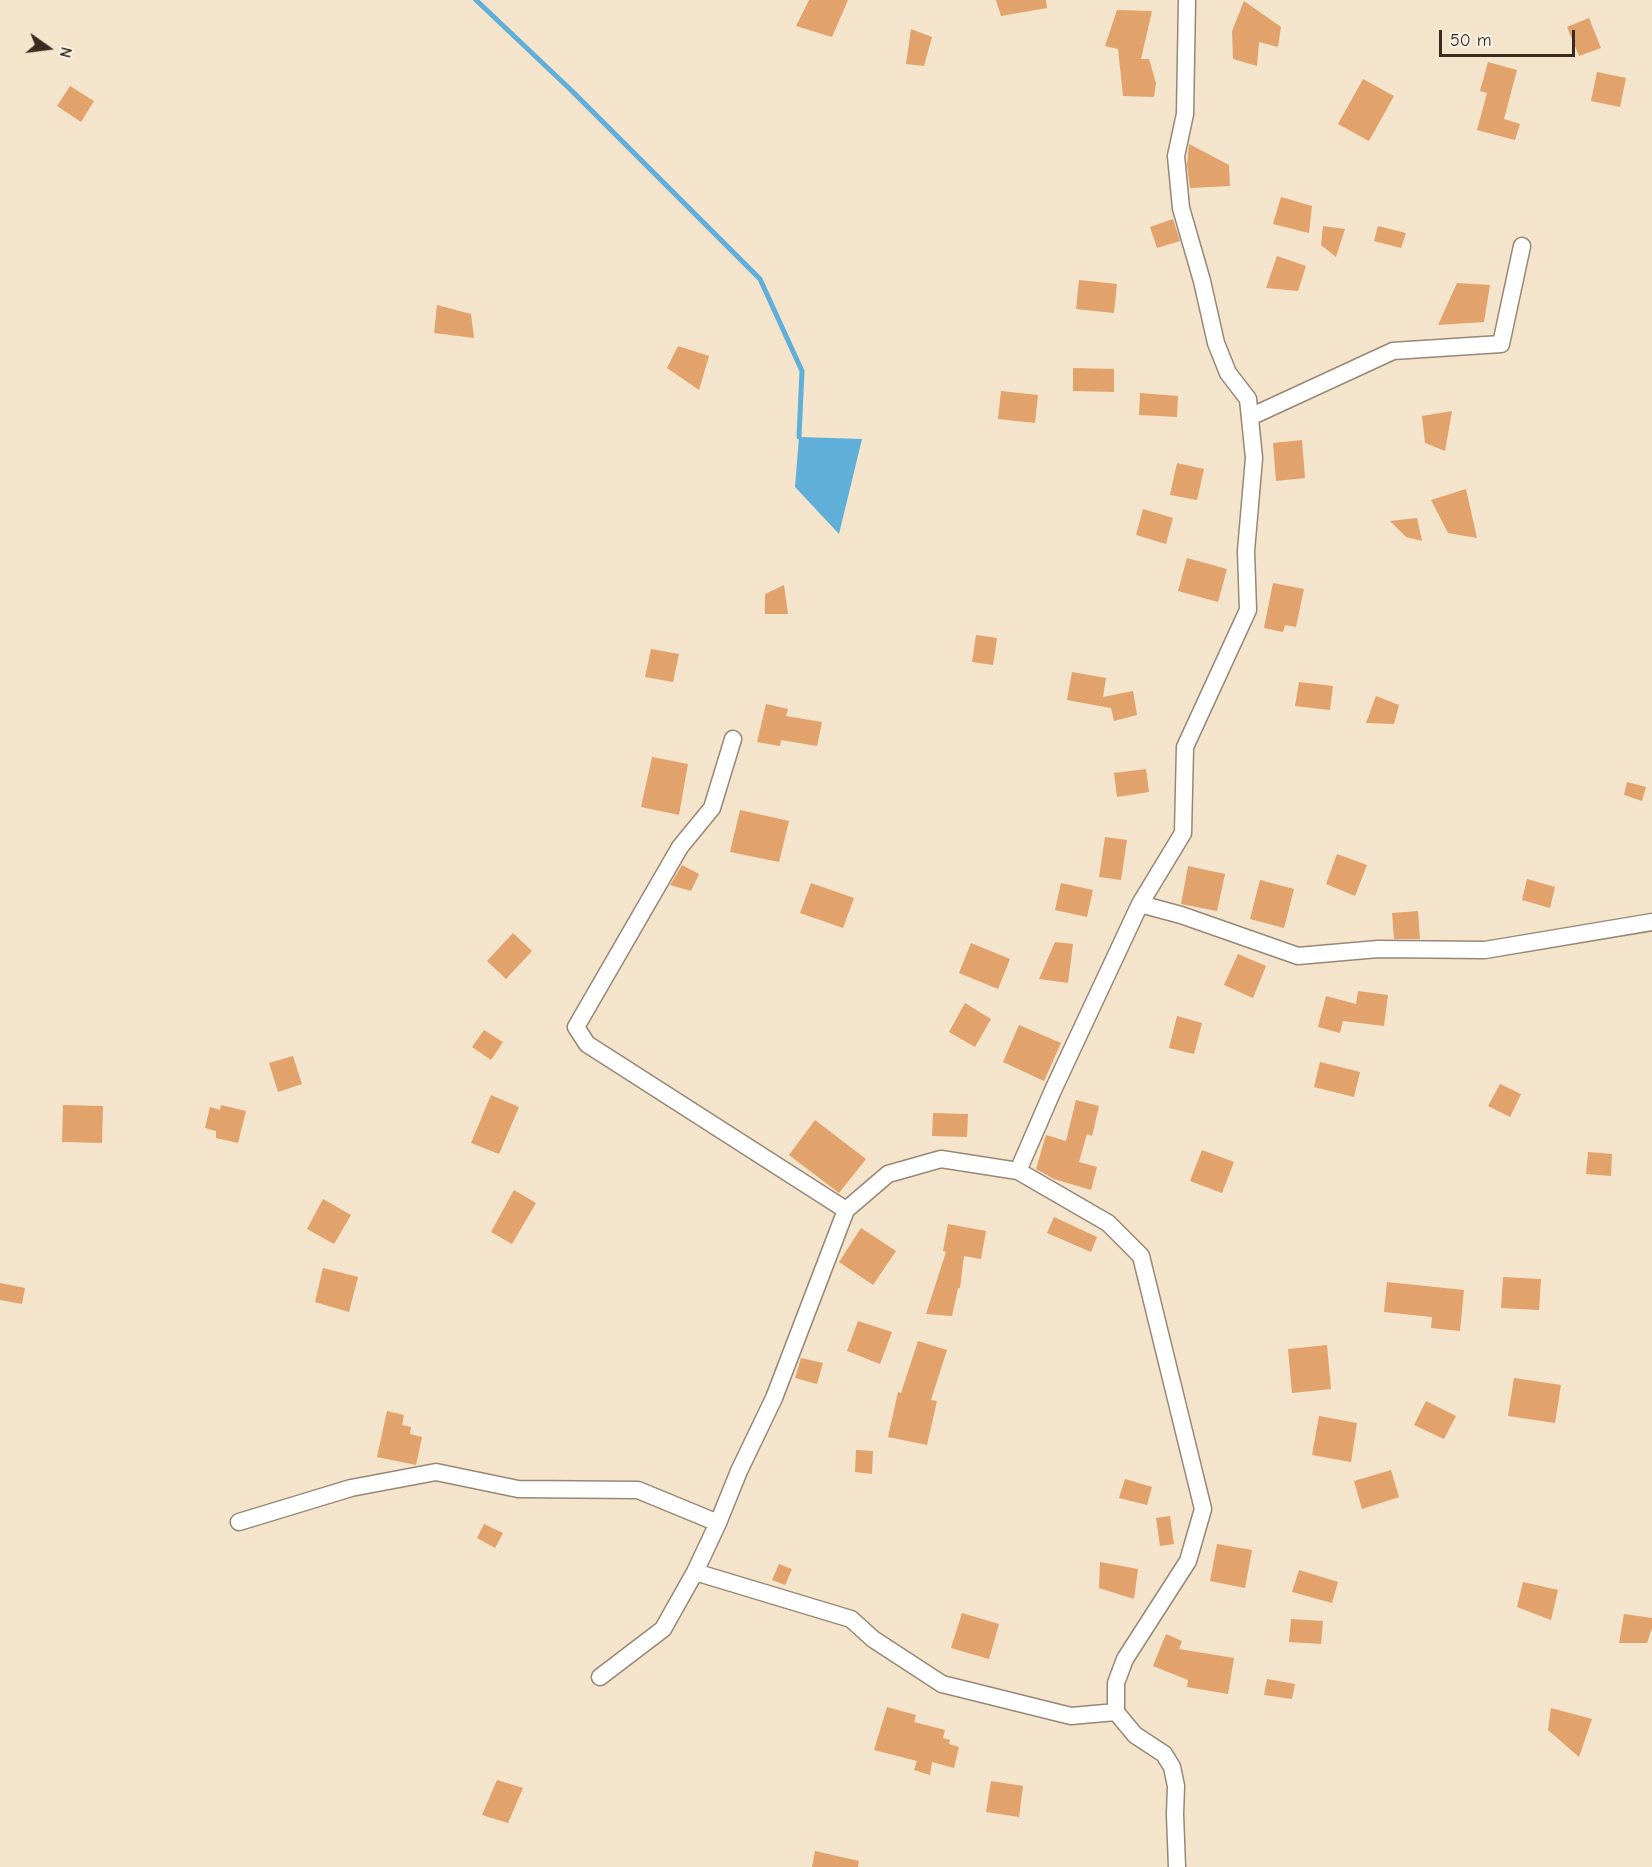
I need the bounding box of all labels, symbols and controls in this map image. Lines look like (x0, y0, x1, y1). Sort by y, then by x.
north arrow (18, 18, 78, 78)
scale bar (1442, 18, 1578, 56)
text: 50 m (1450, 30, 1492, 51)
text: N (55, 45, 75, 60)

